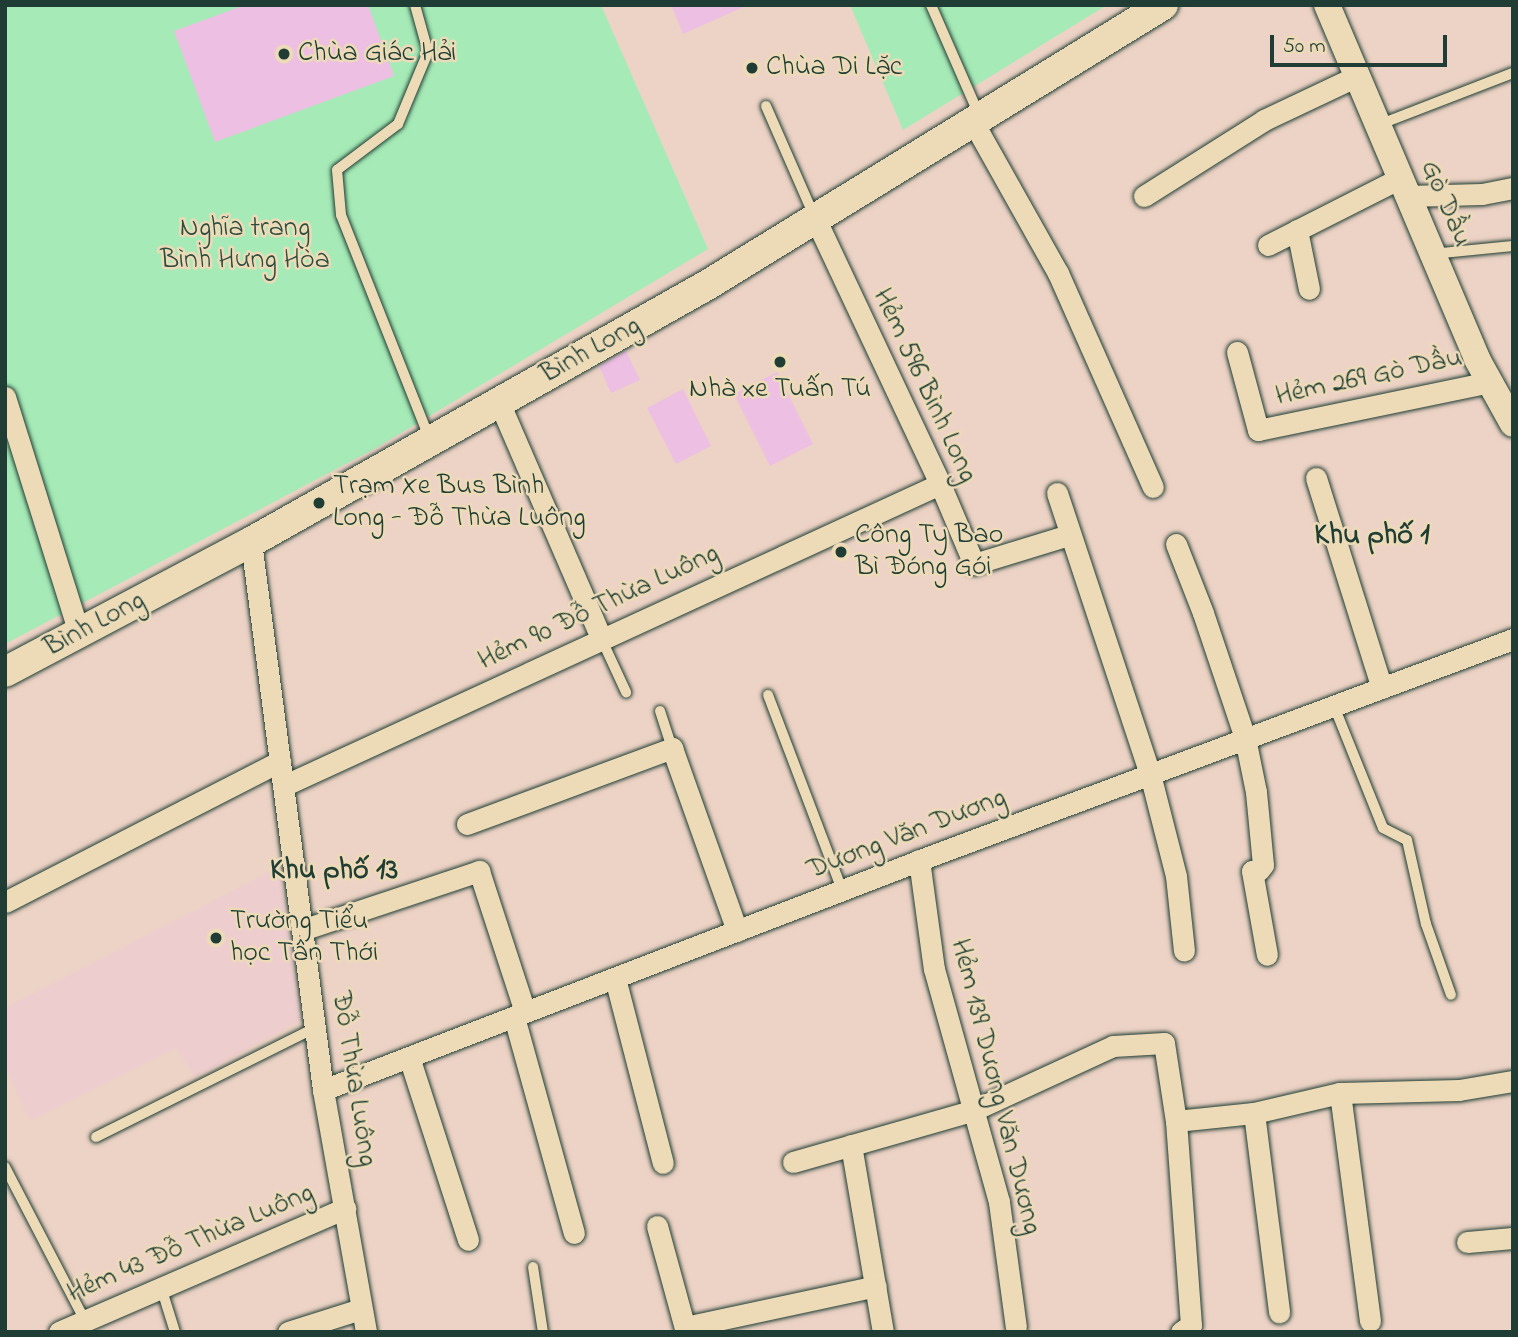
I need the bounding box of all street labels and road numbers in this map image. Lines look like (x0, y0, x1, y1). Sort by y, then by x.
street label: Gò Dầu (1412, 156, 1478, 252)
street label: Hẻm 596 Bình Long (864, 283, 984, 489)
street label: Bình Long (535, 310, 647, 392)
street label: Hẻm 269 Gò Dầu (1273, 342, 1465, 414)
street label: Hẻm 90 Đỗ Thừa Luông (473, 537, 725, 679)
street label: Bình Long (39, 585, 151, 665)
street label: Dương Văn Dương (803, 782, 1011, 888)
street label: Hẻm 139 Dương Văn Dương (942, 936, 1048, 1238)
street label: Đỗ Thừa Luông (323, 989, 383, 1169)
street label: Hẻm 43 Đỗ Thừa Luông (63, 1177, 319, 1311)

